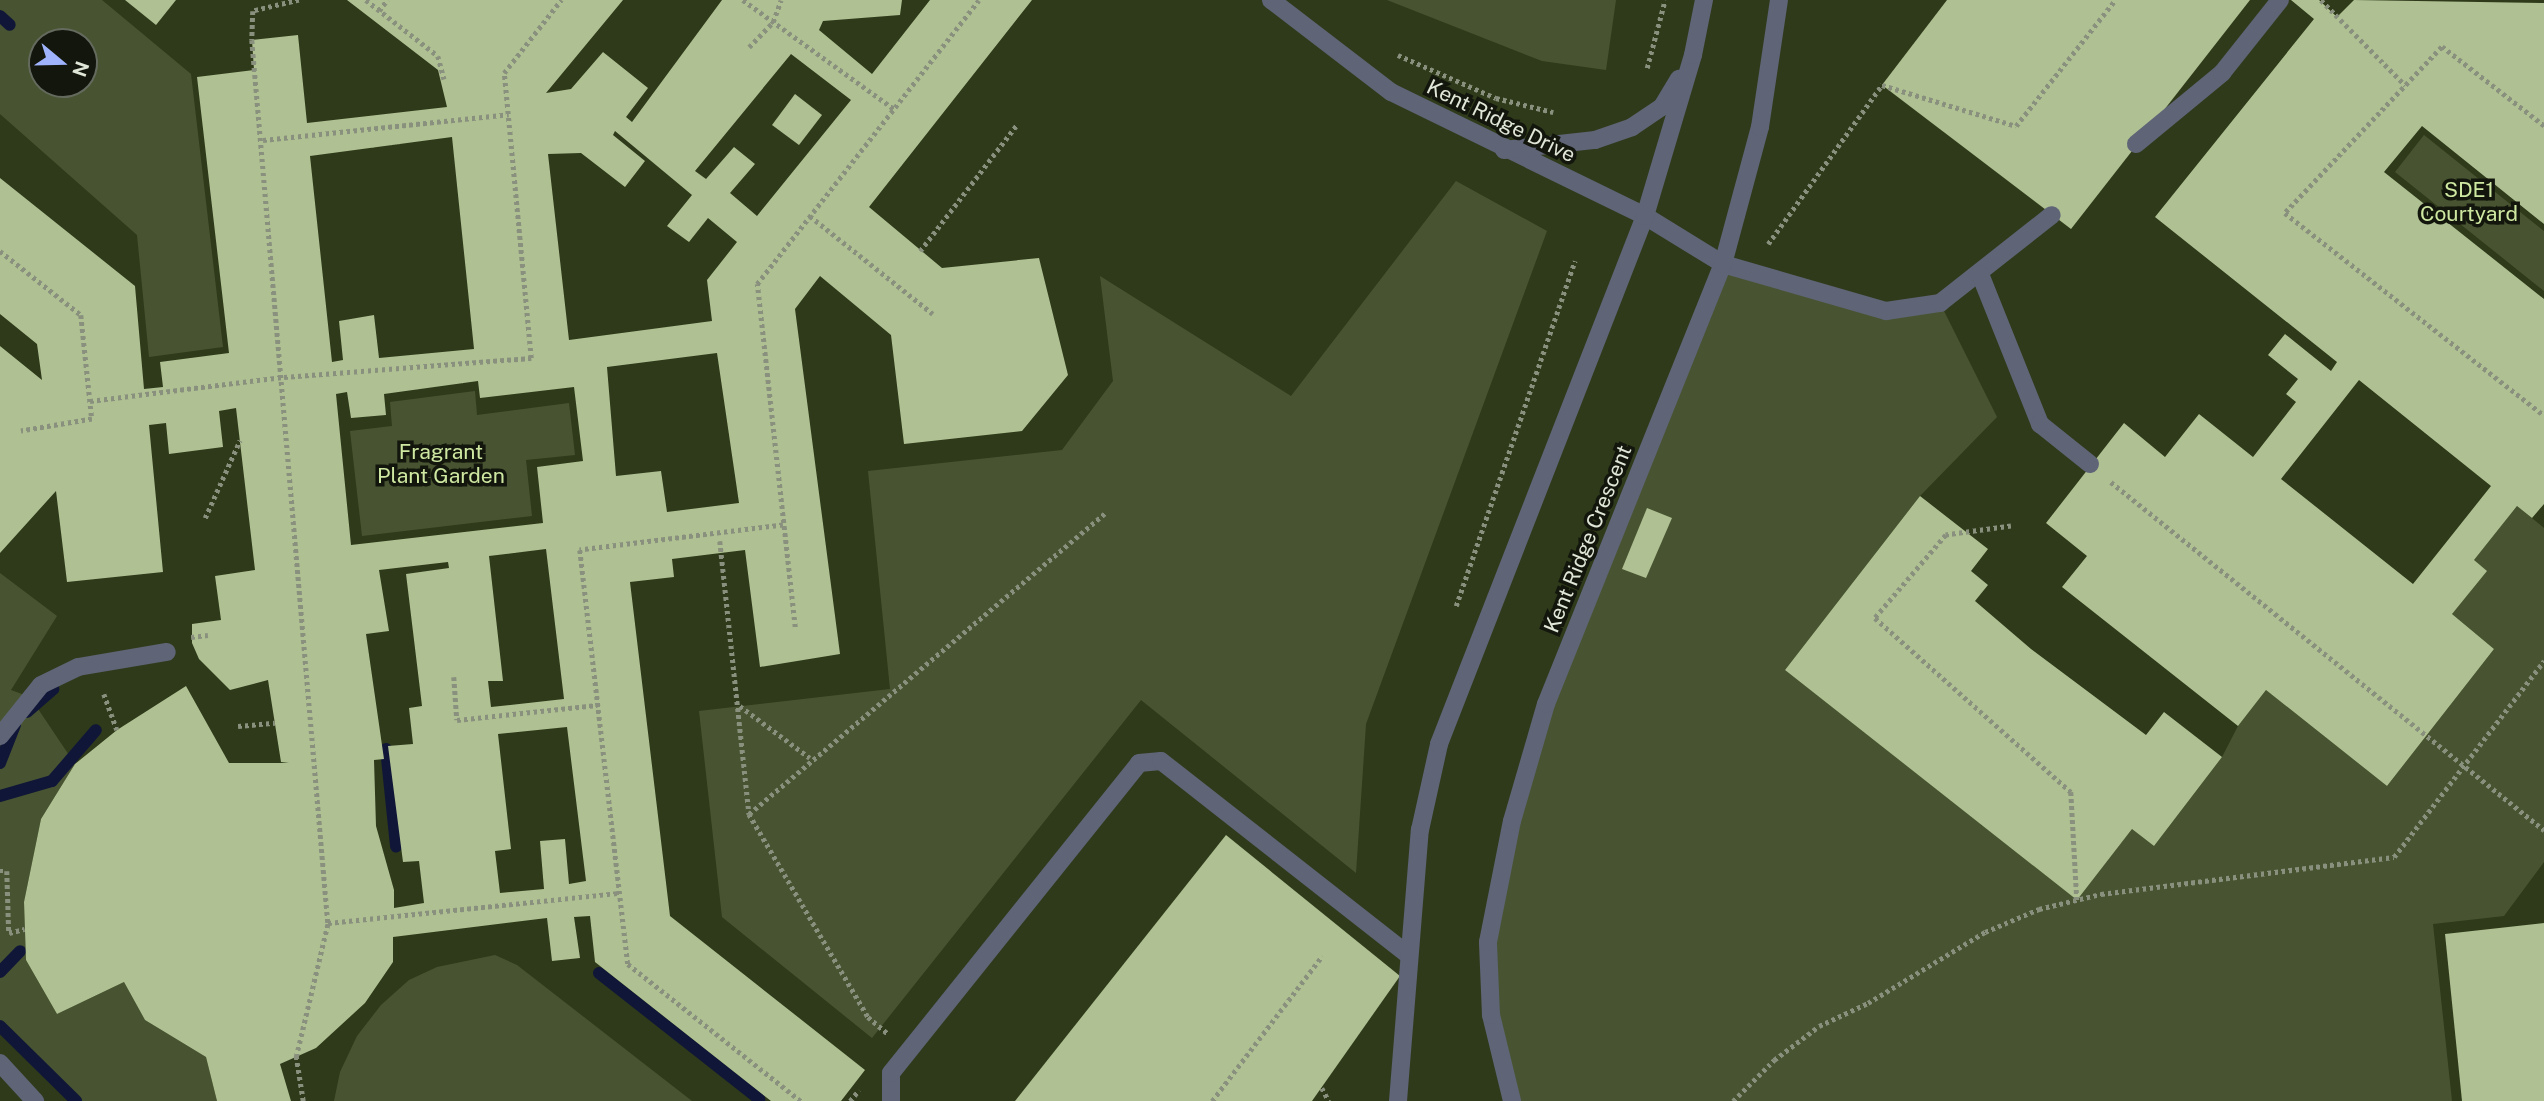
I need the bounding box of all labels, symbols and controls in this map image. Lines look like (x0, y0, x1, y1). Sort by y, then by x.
north arrow (28, 28, 98, 98)
text: N (68, 59, 94, 80)
street label: Kent Ridge Drive (1423, 74, 1579, 168)
park label: SDE1 Courtyard (2420, 177, 2518, 227)
park label: Fragrant Plant Garden (377, 439, 505, 489)
street label: Kent Ridge Crescent (1539, 442, 1637, 636)

